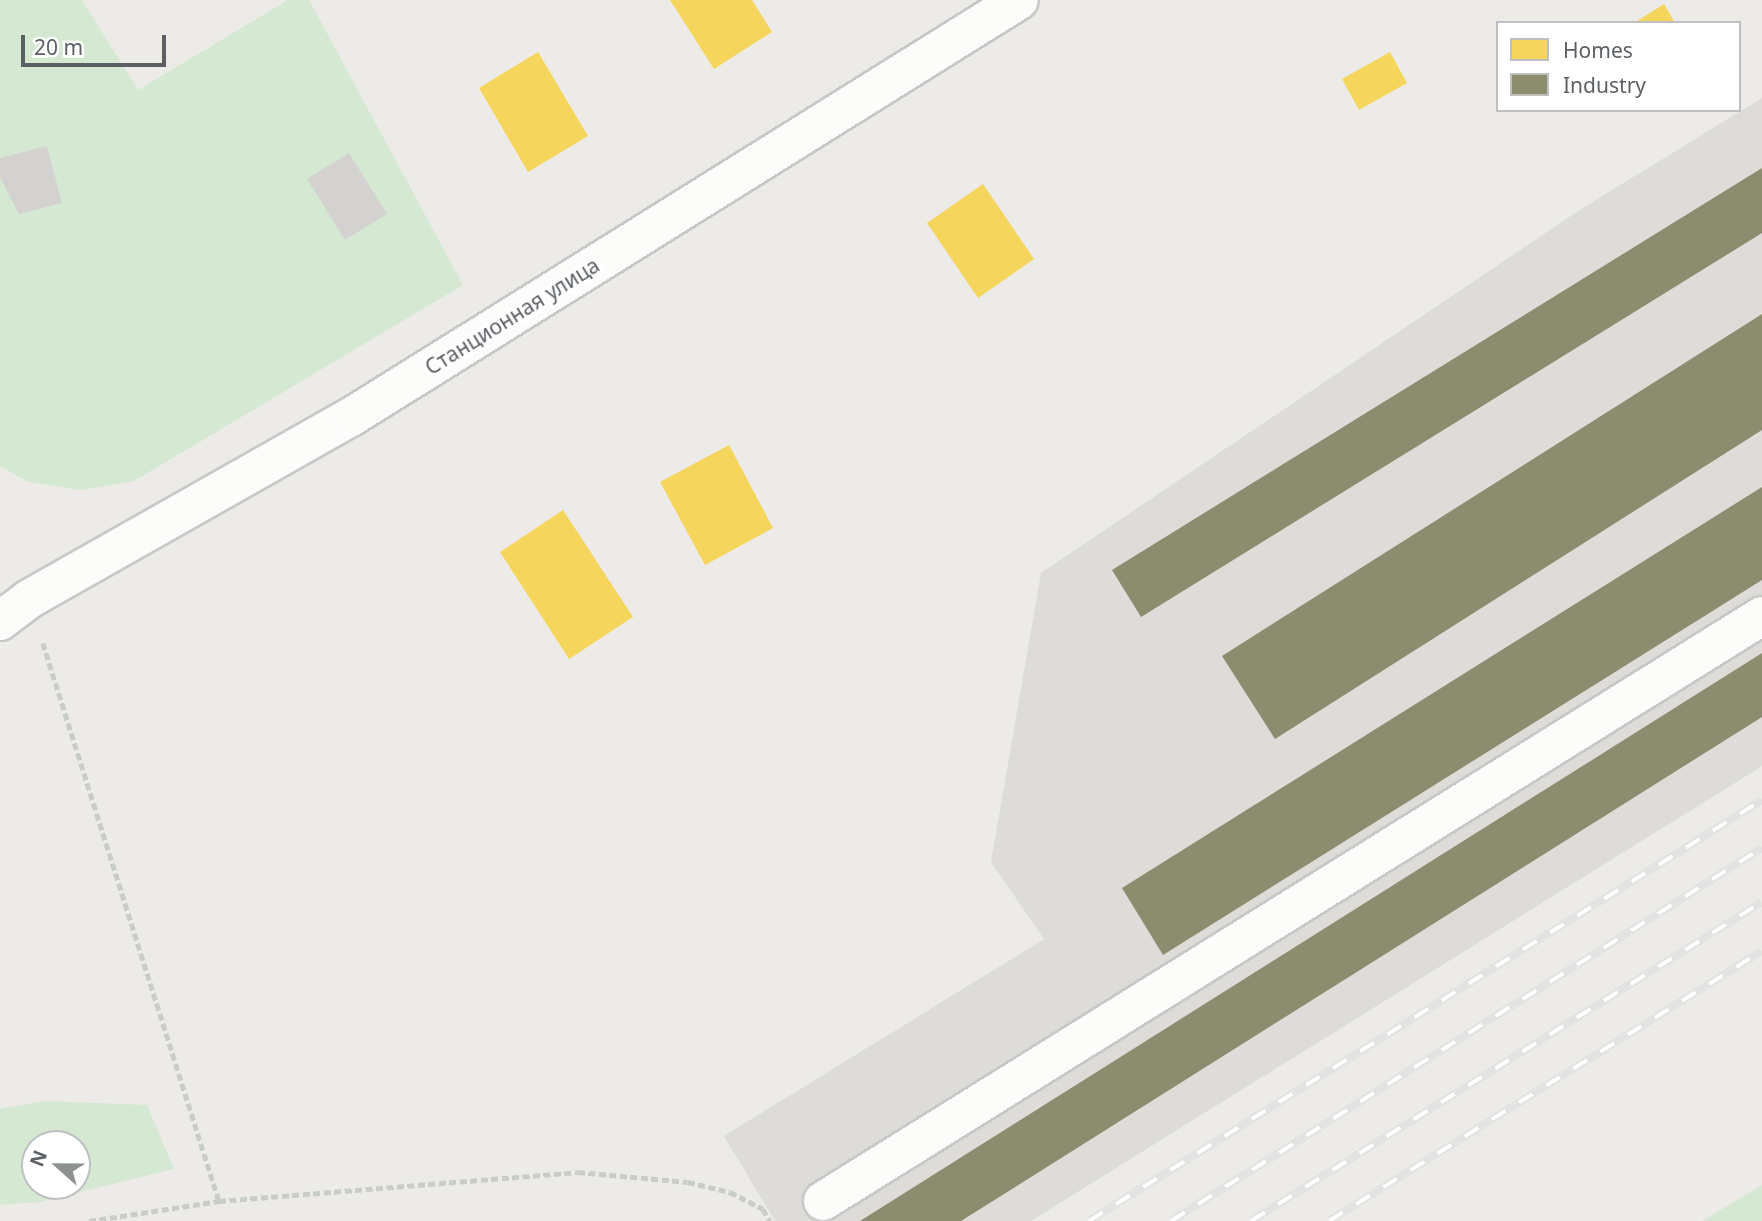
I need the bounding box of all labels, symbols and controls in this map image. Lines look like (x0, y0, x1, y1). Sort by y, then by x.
scale bar (24, 21, 170, 65)
legend (1496, 21, 1741, 112)
text: 20 m (34, 33, 83, 61)
text: Homes (1563, 36, 1633, 64)
text: Industry (1563, 71, 1646, 99)
street label: Станционная улица (420, 252, 604, 380)
north arrow (21, 1130, 91, 1200)
text: N (23, 1146, 53, 1170)

